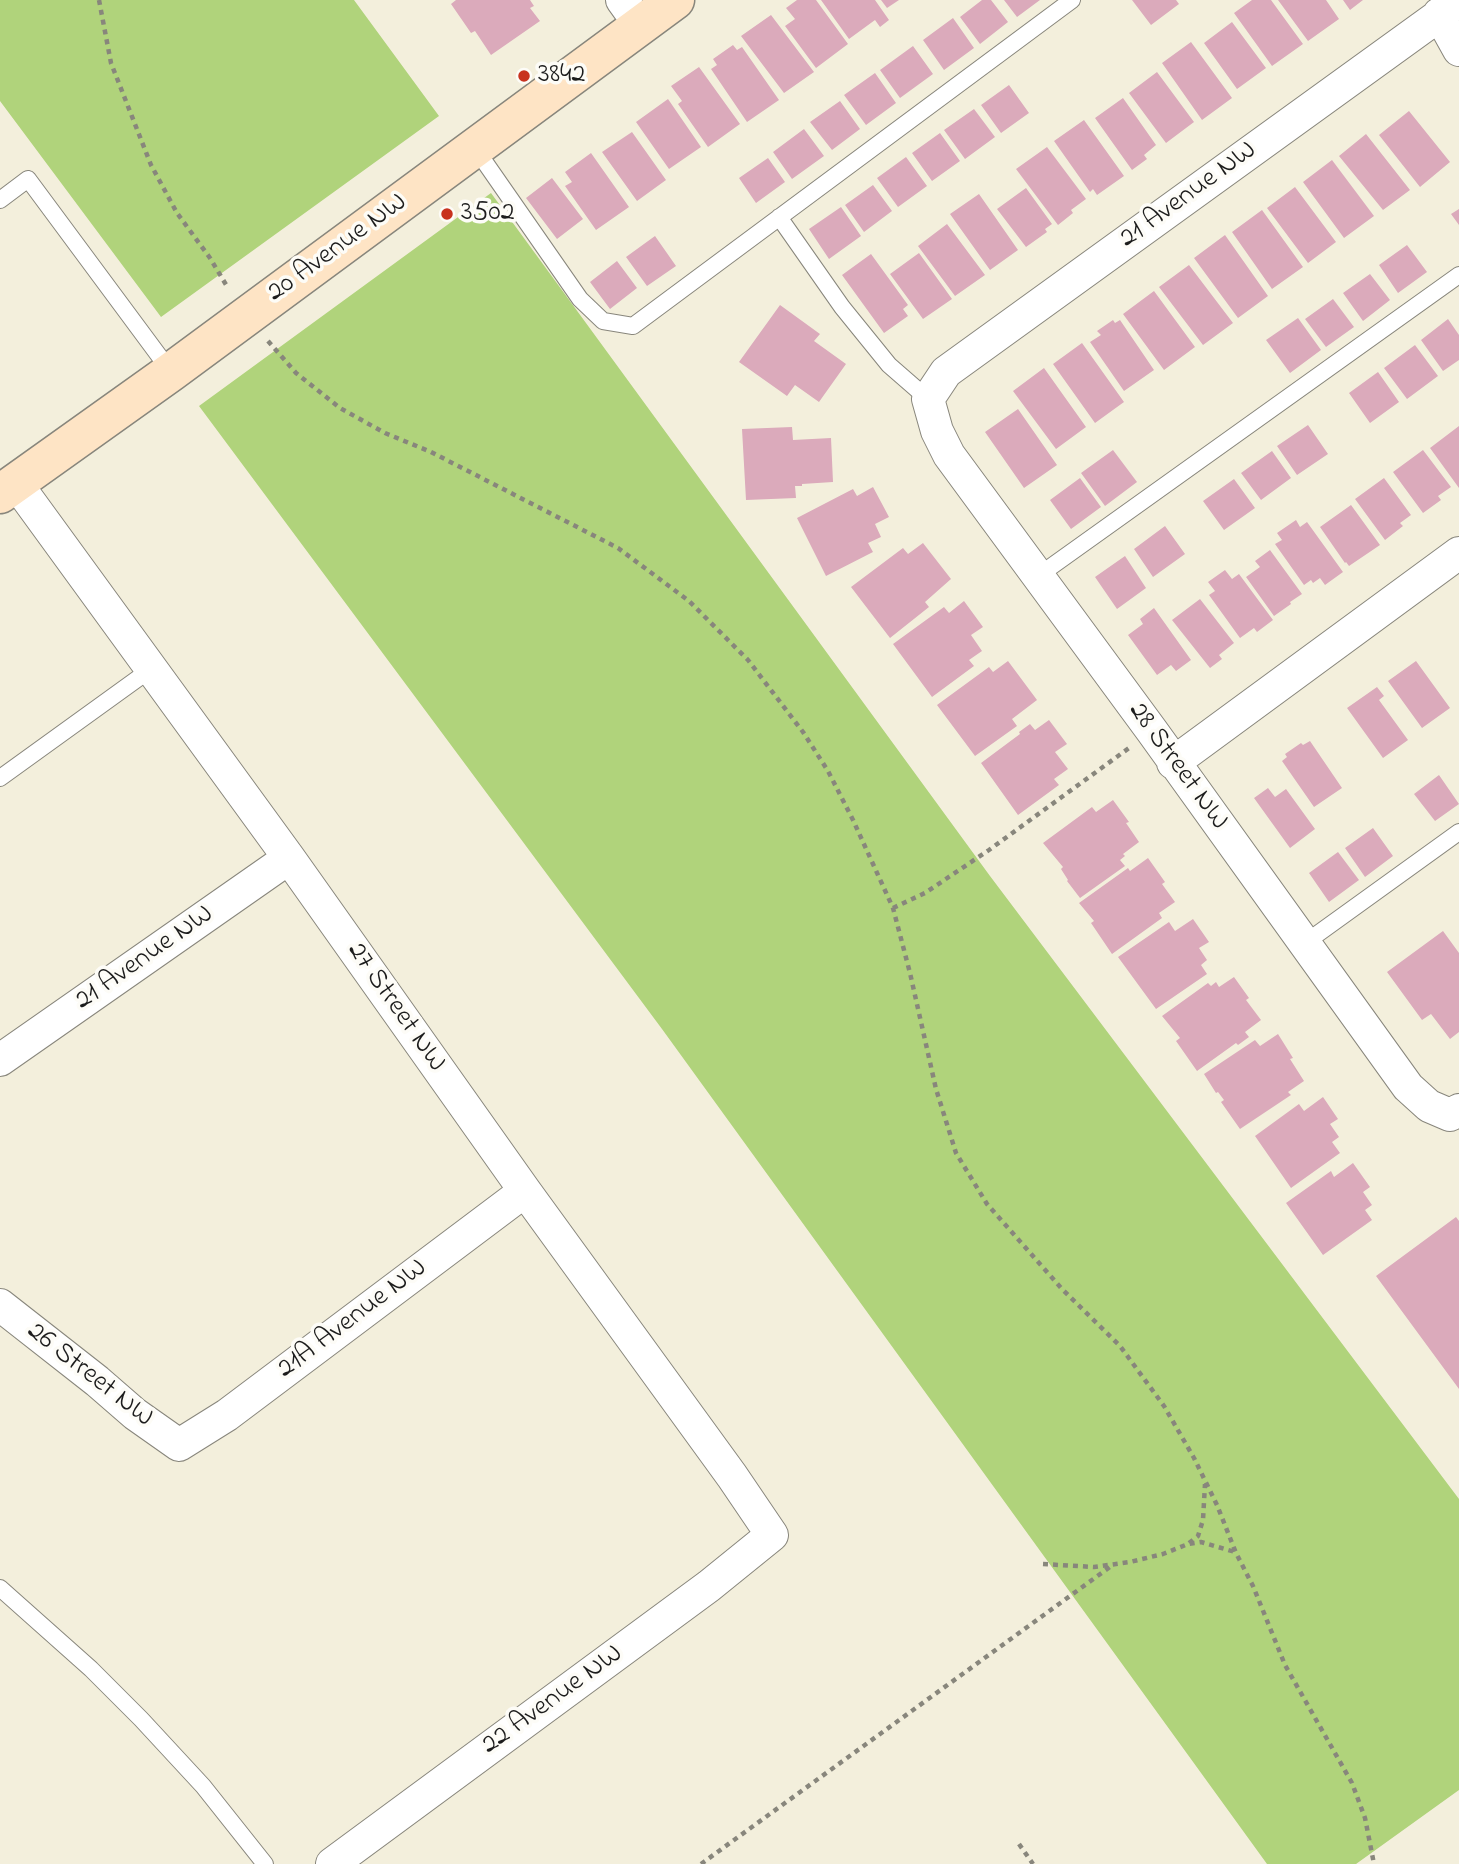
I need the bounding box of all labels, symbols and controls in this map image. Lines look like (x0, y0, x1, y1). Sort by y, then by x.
place label: 3842 (538, 59, 586, 93)
marker: 3842 (516, 68, 532, 84)
street label: 21 Avenue NW (1114, 135, 1264, 257)
street label: 20 Avenue NW (262, 187, 414, 311)
place label: 3502 (461, 197, 515, 231)
marker: 3502 (439, 206, 455, 222)
street label: 28 Street NW (1119, 697, 1235, 837)
street label: 21 Avenue NW (69, 899, 221, 1019)
street label: 27 Street NW (338, 937, 452, 1079)
street label: 21A Avenue NW (272, 1253, 434, 1387)
street label: 26 Street NW (19, 1316, 159, 1436)
street label: 22 Avenue NW (476, 1639, 630, 1763)

